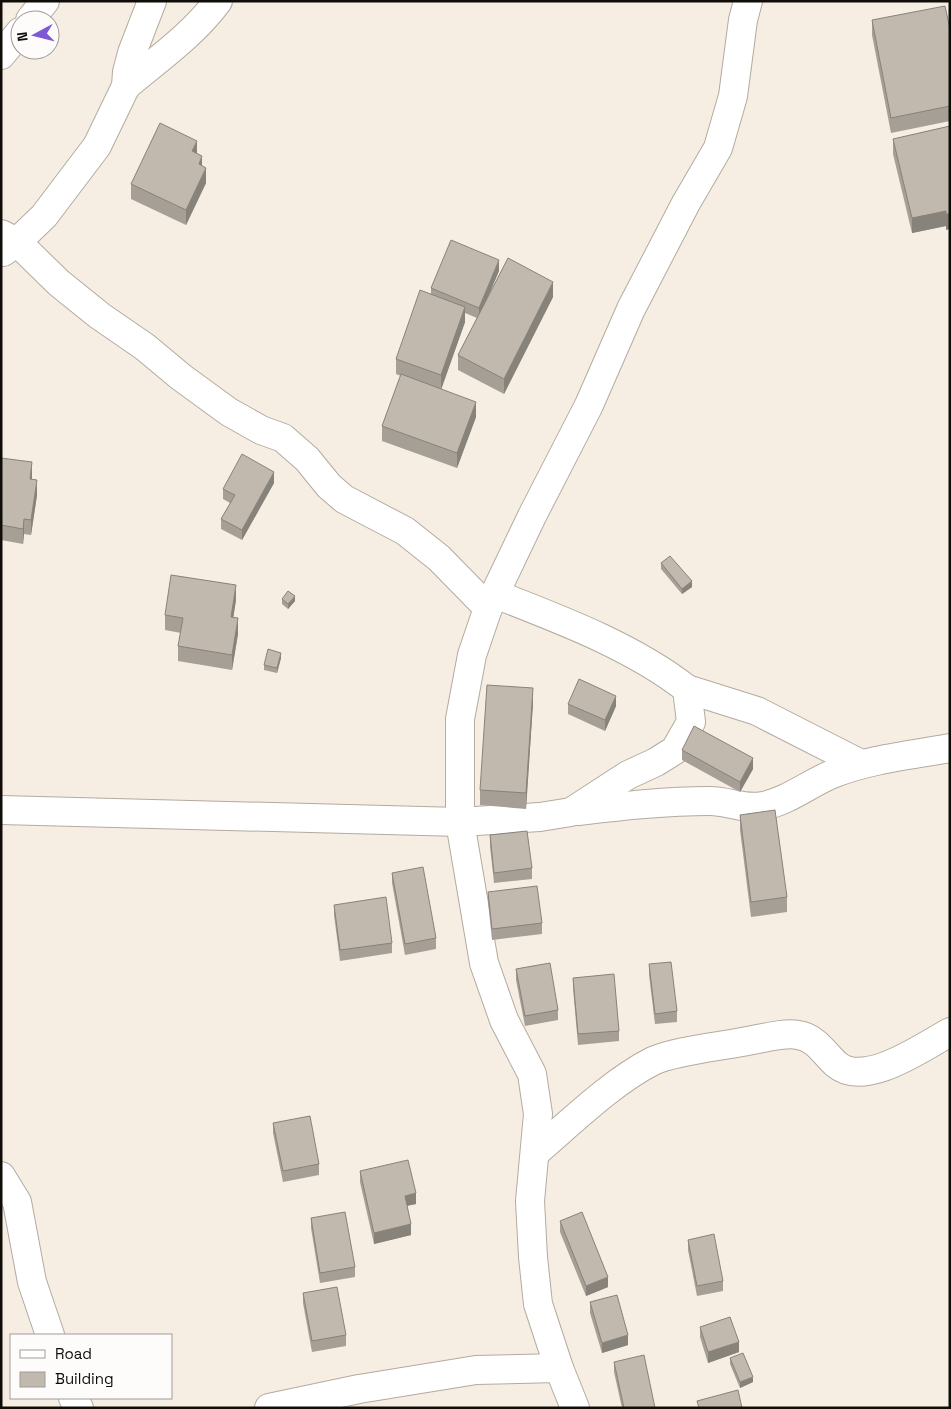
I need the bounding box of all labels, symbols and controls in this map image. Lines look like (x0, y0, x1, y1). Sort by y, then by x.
north arrow (10, 10, 60, 60)
text: N (13, 31, 32, 42)
legend (10, 1334, 172, 1399)
text: Road (55, 1344, 92, 1363)
text: Building (55, 1369, 114, 1388)

